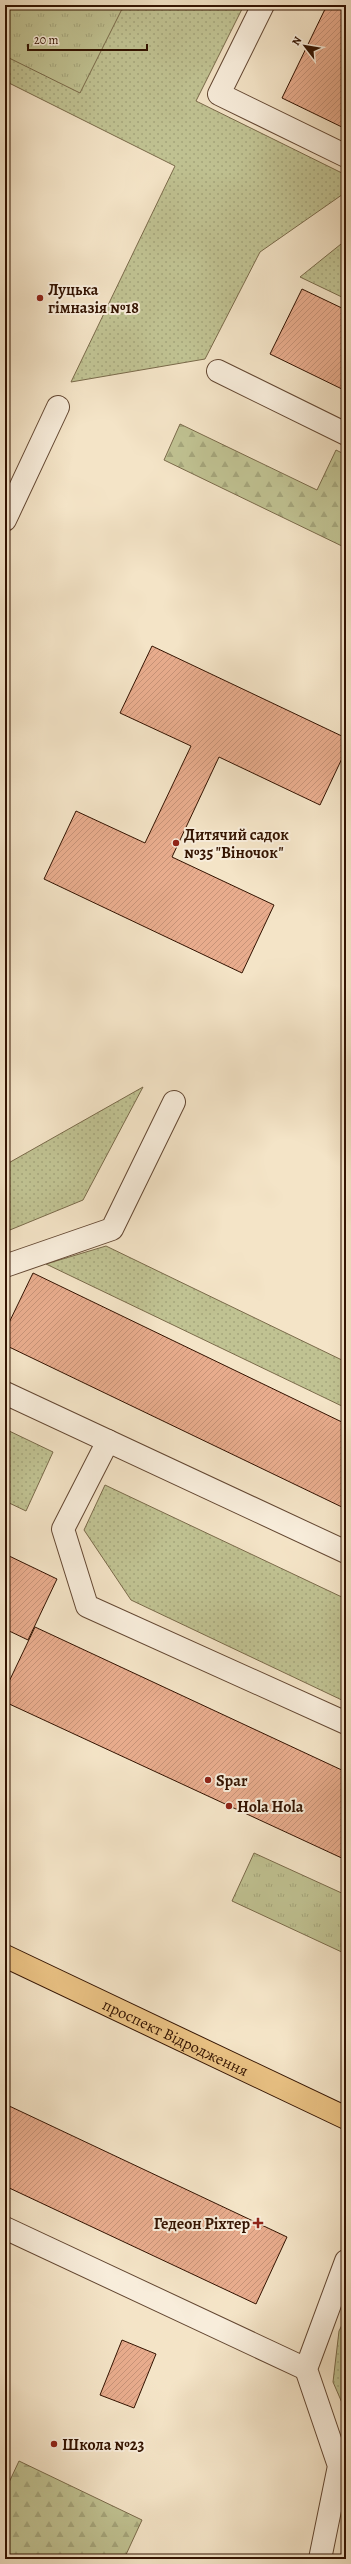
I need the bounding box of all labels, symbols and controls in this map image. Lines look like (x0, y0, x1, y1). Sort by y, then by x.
scale bar (28, 26, 147, 52)
north arrow (285, 26, 325, 66)
text: 20 m (34, 32, 58, 48)
text: N (288, 34, 305, 48)
place label: Луцька гімназія №18 (48, 279, 139, 319)
marker: Луцька гімназія №18 (35, 293, 45, 303)
place label: Дитячий садок №35 "Віночок" (184, 824, 289, 864)
marker: Дитячий садок №35 "Віночок" (171, 838, 181, 848)
place label: Spar (216, 1770, 248, 1792)
marker: Spar (203, 1775, 213, 1785)
place label: Hola Hola (237, 1796, 304, 1818)
marker: Hola Hola (224, 1801, 234, 1811)
street label: проспект Відродження (99, 1994, 252, 2082)
place label: Гедеон Ріхтер (154, 2213, 250, 2235)
marker: Гедеон Ріхтер (253, 2218, 263, 2228)
place label: Школа №23 (62, 2434, 145, 2456)
marker: Школа №23 (49, 2439, 59, 2449)

